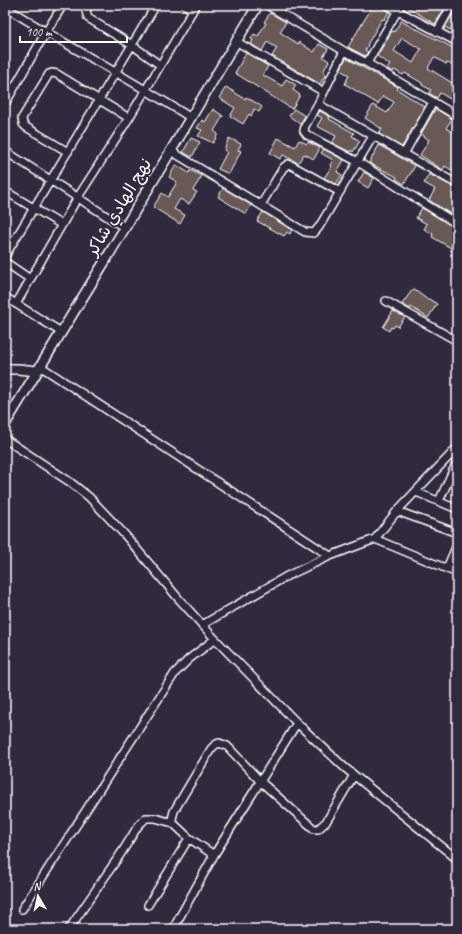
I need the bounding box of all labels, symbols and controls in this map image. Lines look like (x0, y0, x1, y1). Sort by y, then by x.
scale bar (20, 18, 127, 44)
text: 100 m (26, 24, 53, 40)
street label: نهج الهادي شاكر (81, 155, 158, 262)
north arrow (18, 876, 58, 916)
text: N (32, 878, 43, 894)

